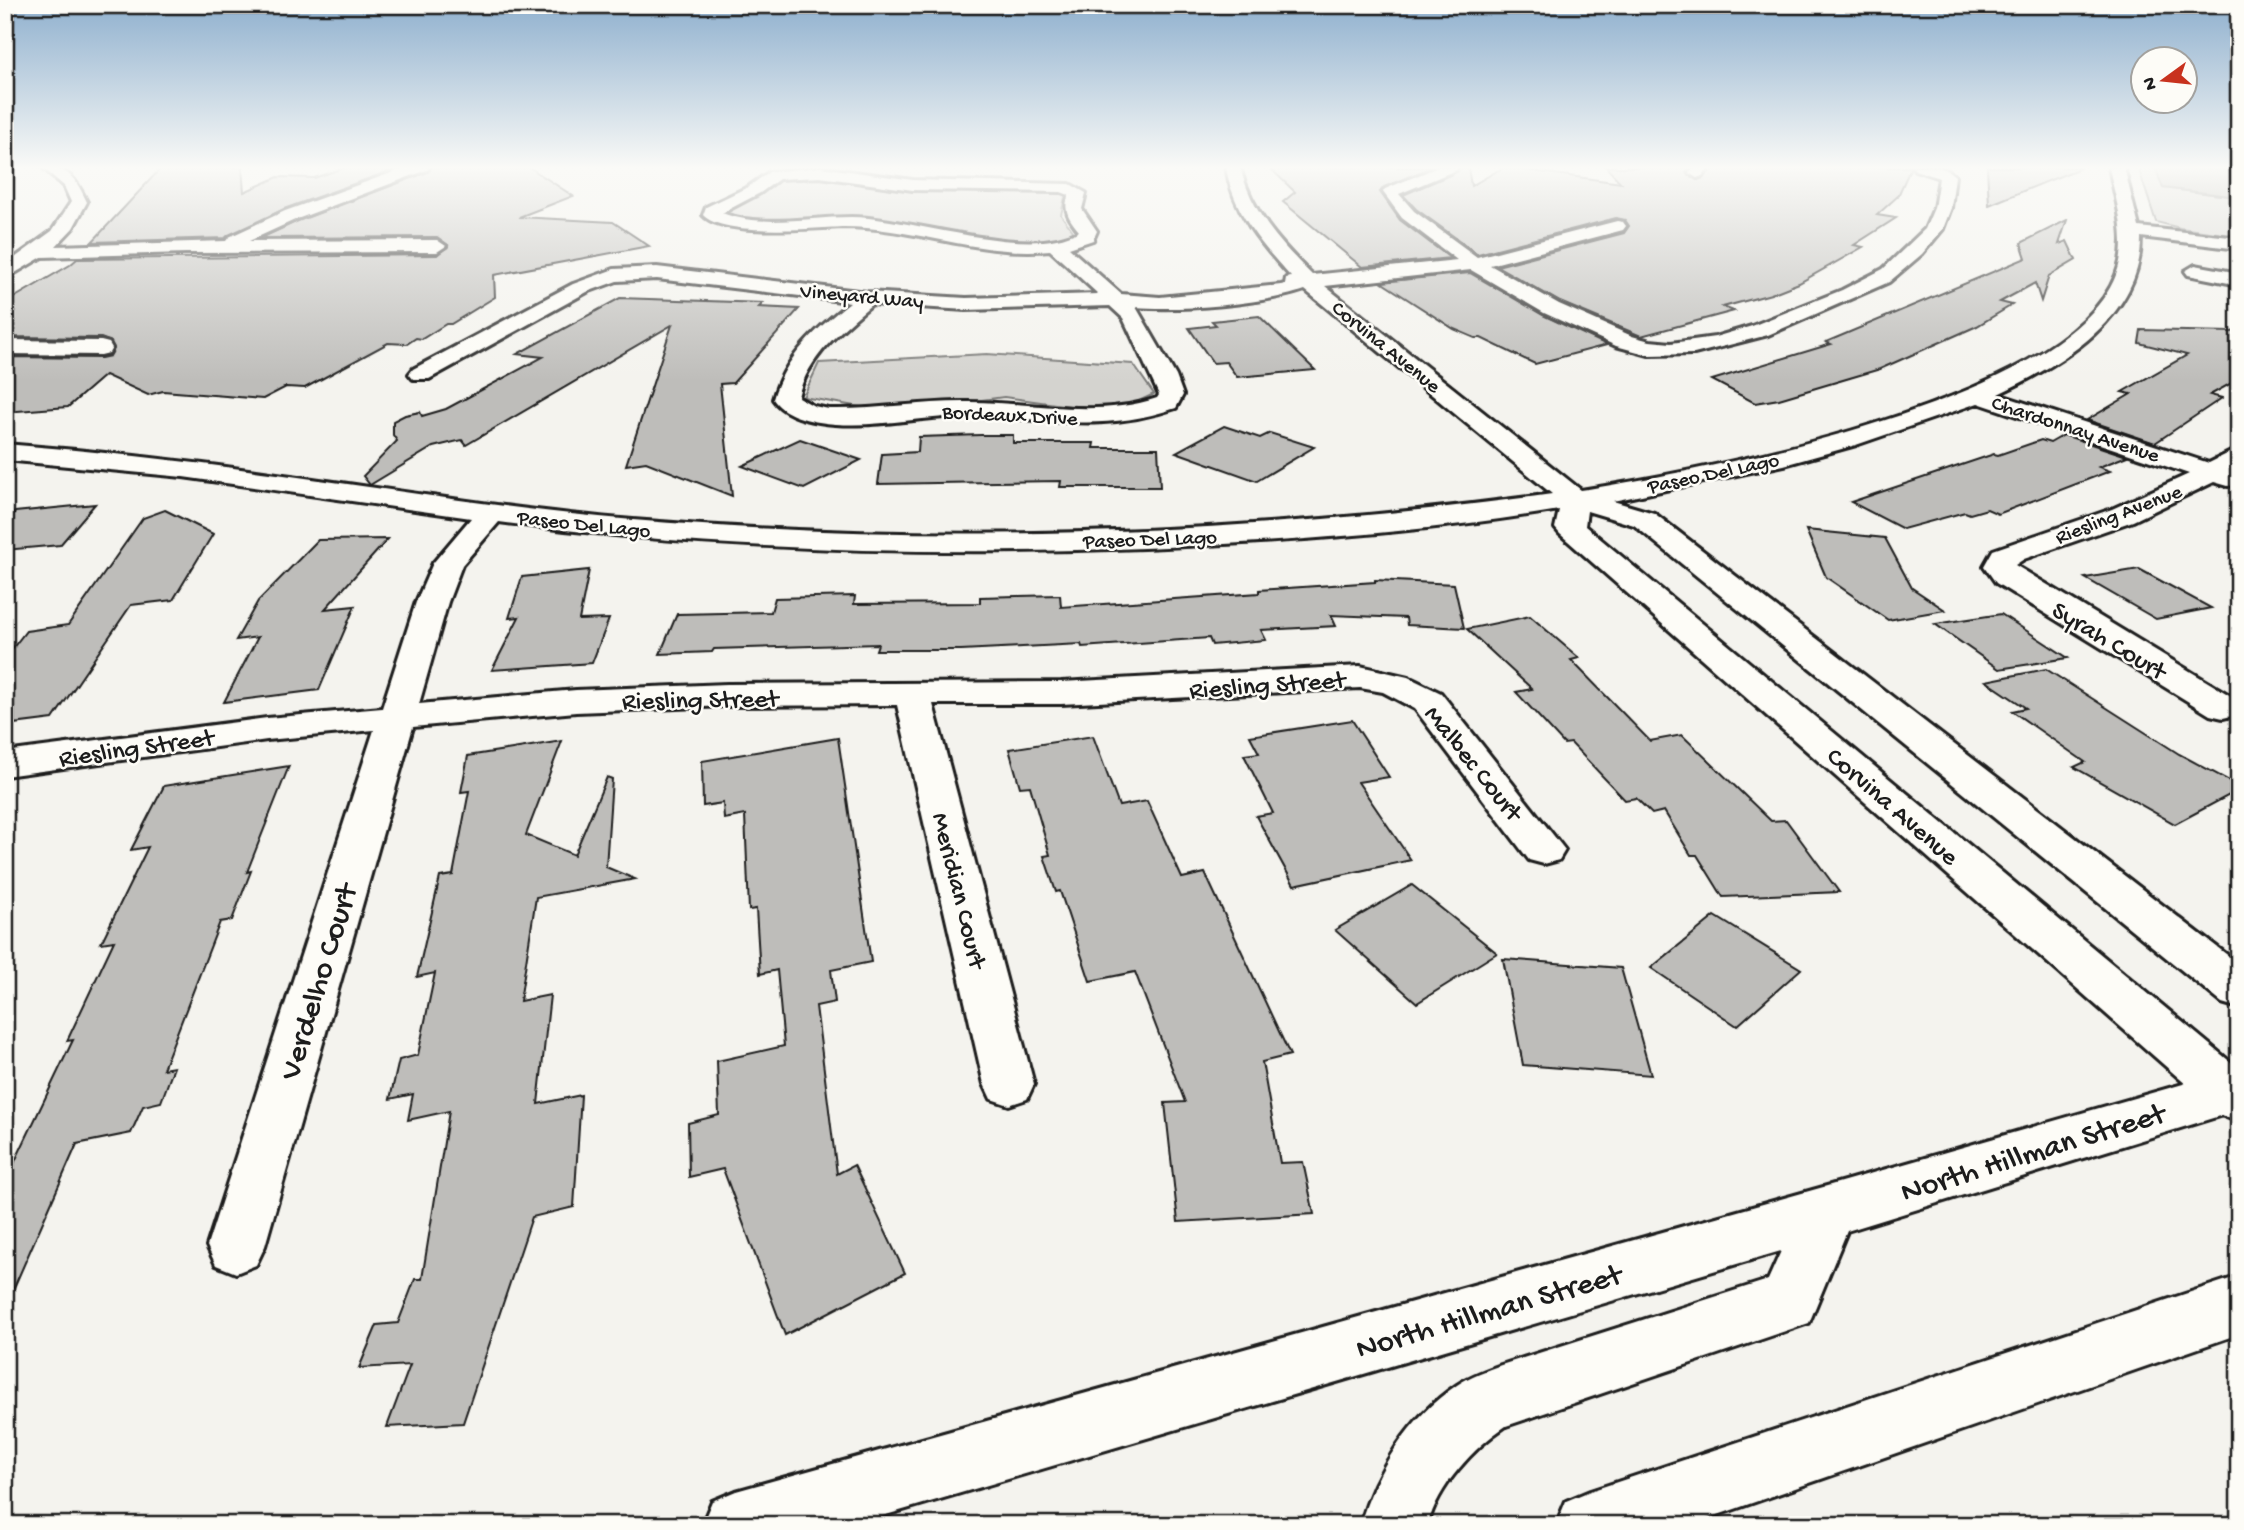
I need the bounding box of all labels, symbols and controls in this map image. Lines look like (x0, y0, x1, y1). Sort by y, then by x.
north arrow (2128, 46, 2198, 116)
text: N (2138, 75, 2164, 92)
street label: Vineyard Way (798, 281, 924, 316)
street label: Corvina Avenue (1325, 297, 1445, 401)
street label: Chardonnay Avenue (1988, 392, 2163, 471)
street label: Bordeaux Drive (940, 401, 1079, 434)
street label: Paseo Del Lago (1645, 449, 1782, 502)
street label: Riesling Avenue (2053, 480, 2187, 552)
street label: Paseo Del Lago (515, 507, 652, 546)
street label: Paseo Del Lago (1082, 527, 1218, 556)
street label: Syrah Court (2045, 597, 2173, 690)
street label: Riesling Street (1188, 666, 1349, 708)
street label: Riesling Street (622, 686, 781, 719)
street label: Malbec Court (1415, 701, 1529, 831)
street label: Riesling Street (57, 724, 219, 777)
street label: Corvina Avenue (1819, 743, 1964, 875)
street label: Meridian Court (922, 810, 992, 975)
street label: Verdelho Court (273, 877, 369, 1086)
street label: North Hillman Street (1897, 1096, 2173, 1213)
street label: North Hillman Street (1352, 1257, 1629, 1370)

